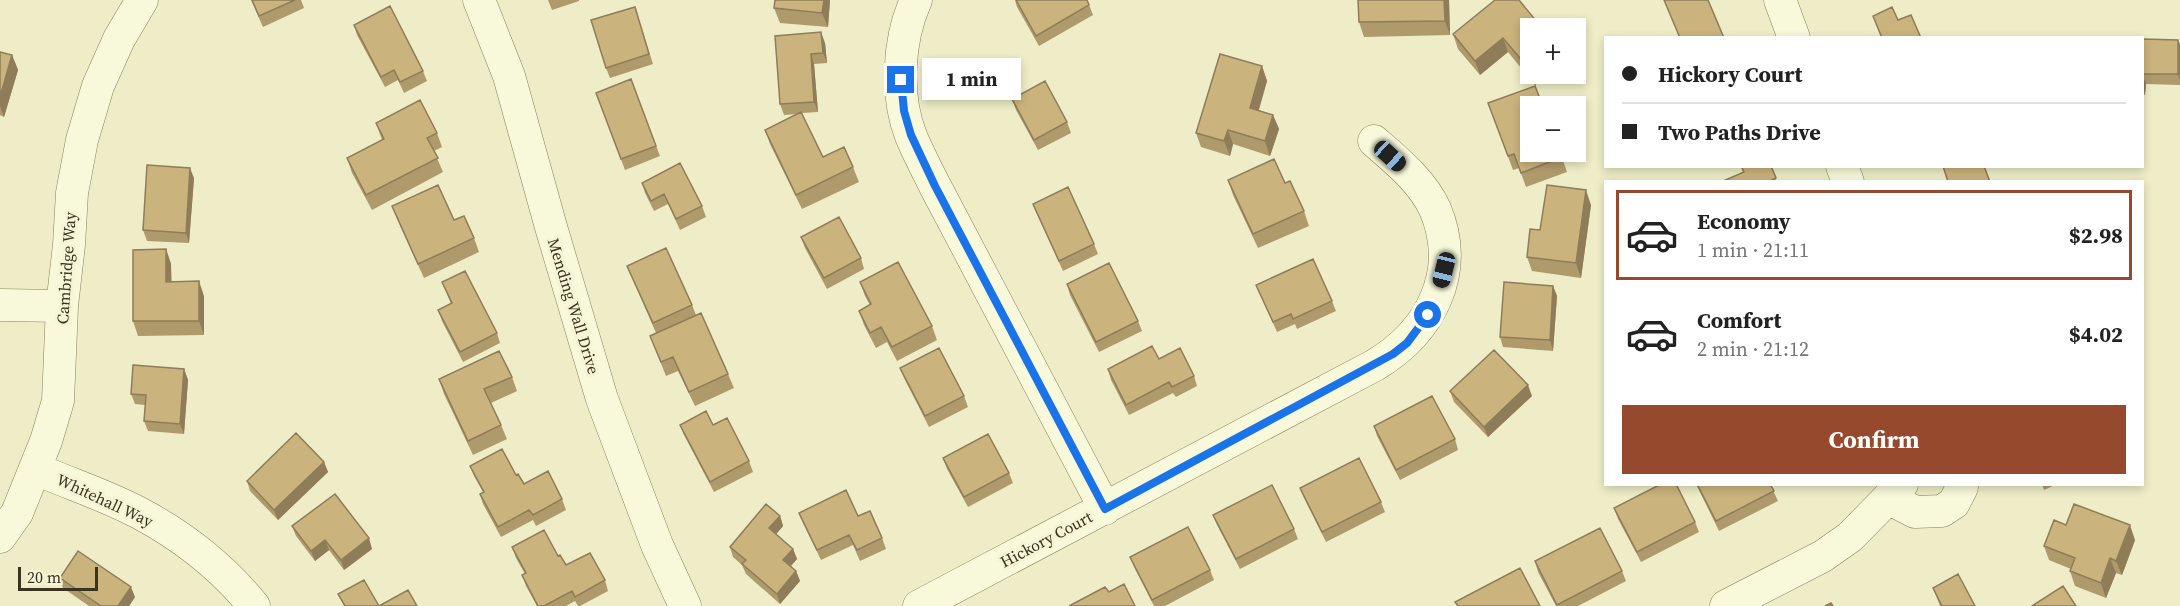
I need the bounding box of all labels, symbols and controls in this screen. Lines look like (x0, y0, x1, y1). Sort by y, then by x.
map controls (1520, 18, 1586, 162)
button: + (1520, 18, 1586, 84)
callout: 1 min (922, 59, 1021, 101)
text: Hickory Court (1658, 59, 1802, 89)
text: 1 min (946, 65, 997, 93)
route end (887, 66, 914, 93)
button: − (1520, 96, 1586, 162)
text: Two Paths Drive (1658, 117, 1821, 147)
car (1371, 137, 1409, 175)
text: Economy (1697, 206, 1791, 236)
icon: car (1625, 208, 1679, 262)
street label: Cambridge Way (51, 210, 81, 325)
text: $2.98 (2069, 220, 2123, 250)
street label: Mending Wall Drive (543, 235, 605, 377)
text: 1 min · 21:11 (1697, 236, 1809, 264)
car (1431, 250, 1457, 290)
route start (1414, 301, 1441, 328)
text: Comfort (1697, 305, 1781, 335)
icon: car (1625, 307, 1679, 361)
text: $4.02 (2069, 319, 2123, 349)
text: 2 min · 21:12 (1697, 335, 1809, 363)
button: Confirm (1622, 405, 2126, 474)
street label: Whitehall Way (53, 468, 157, 532)
street label: Hickory Court (996, 505, 1097, 573)
scale bar (18, 564, 98, 592)
text: 20 m (27, 566, 61, 588)

